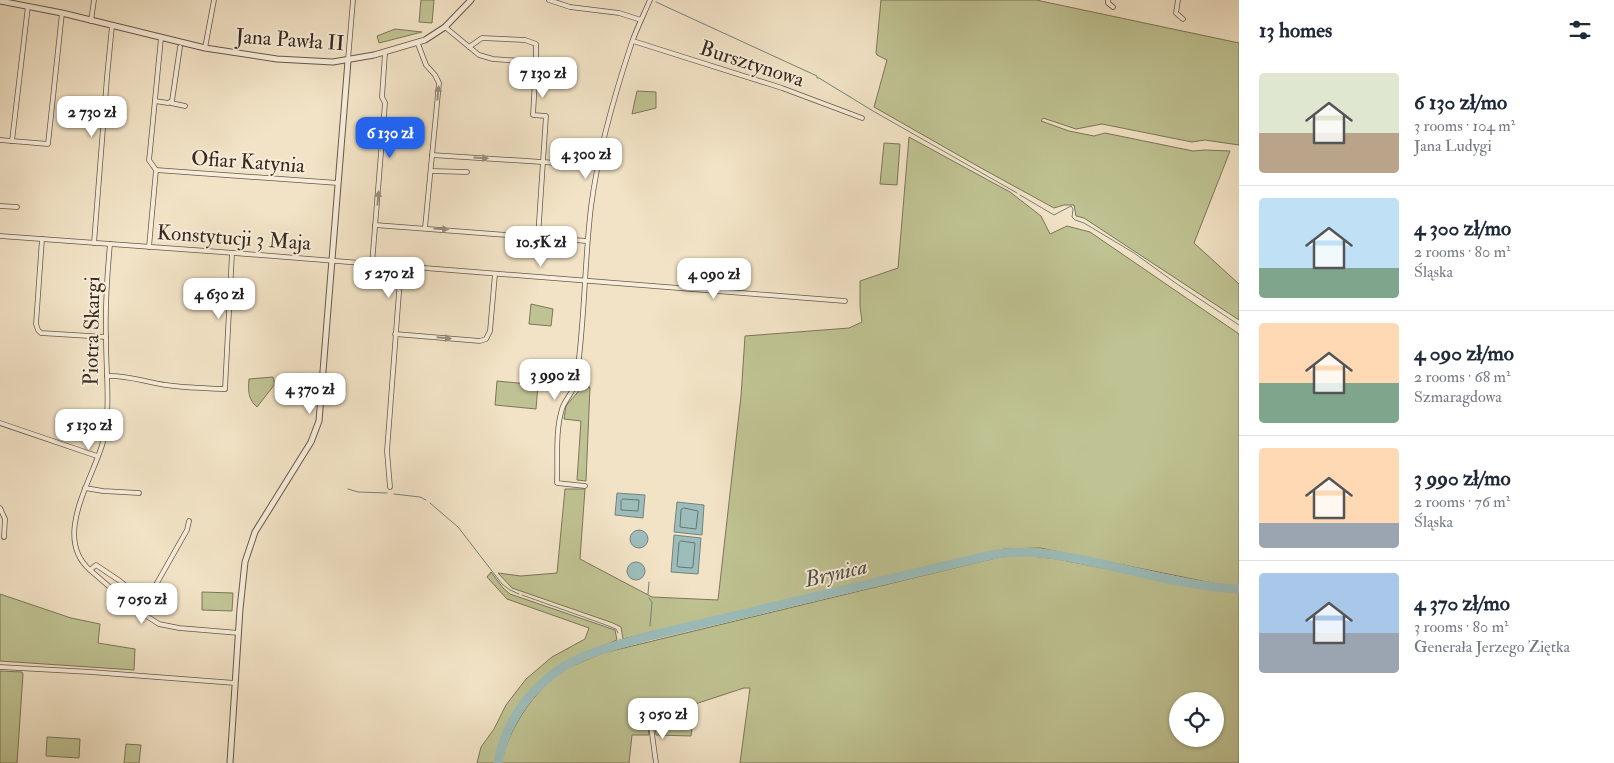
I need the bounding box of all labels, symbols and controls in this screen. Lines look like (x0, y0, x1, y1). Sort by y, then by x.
icon: filters (1566, 16, 1594, 44)
text: 13 homes (1259, 17, 1332, 44)
street label: Jana Pawła II (234, 23, 345, 57)
street label: Bursztynowa (696, 34, 808, 94)
pin: 7 130 zł (491, 56, 595, 99)
text: 7 130 zł (520, 63, 566, 83)
one-way arrow (434, 84, 442, 100)
text: 6 130 zł/mo (1414, 89, 1507, 116)
icon: home (1299, 93, 1359, 153)
pin: 2 730 zł (40, 96, 144, 138)
text: 2 730 zł (68, 102, 116, 122)
pin: 6 130 zł (338, 116, 442, 159)
text: 3 rooms · 104 m² (1414, 116, 1515, 136)
text: 6 130 zł (367, 123, 413, 143)
text: Jana Ludygi (1414, 136, 1492, 156)
pin: 4 300 zł (534, 138, 638, 180)
text: 4 300 zł (561, 144, 611, 164)
street label: Ofiar Katynia (190, 145, 306, 179)
one-way arrow (473, 154, 489, 162)
one-way arrow (374, 190, 382, 206)
text: 4 300 zł/mo (1414, 215, 1511, 242)
icon: home (1299, 218, 1359, 278)
street label: Konstytucji 3 Maja (156, 219, 312, 257)
one-way arrow (434, 226, 450, 234)
pin: 10.5K zł (489, 226, 593, 268)
text: 10.5K zł (516, 232, 566, 252)
text: 2 rooms · 80 m² (1414, 242, 1511, 262)
pin: 5 270 zł (337, 256, 441, 299)
pin: 4 090 zł (662, 258, 766, 300)
text: Śląska (1414, 262, 1453, 282)
text: 5 270 zł (364, 263, 414, 283)
text: 4 090 zł (688, 264, 740, 284)
street label: Piotra Skargi (78, 276, 106, 386)
pin: 4 630 zł (167, 278, 271, 320)
text: 4 630 zł (194, 284, 244, 304)
one-way arrow (436, 334, 452, 342)
text: 4 090 zł/mo (1414, 340, 1514, 367)
icon: home (1299, 343, 1359, 403)
pin: 3 990 zł (503, 358, 607, 401)
text: 3 990 zł (530, 365, 580, 385)
text: 2 rooms · 68 m² (1414, 367, 1510, 387)
pin: 4 370 zł (258, 372, 362, 415)
text: 4 370 zł (286, 379, 334, 399)
text: Szmaragdowa (1414, 387, 1502, 407)
pin: 5 130 zł (37, 408, 141, 451)
text: 5 130 zł (66, 415, 112, 435)
text: 3 990 zł/mo (1414, 465, 1511, 492)
icon: home (1299, 468, 1359, 528)
text: 2 rooms · 76 m² (1414, 492, 1510, 512)
text: Śląska (1414, 512, 1453, 532)
water label: Brynica (801, 552, 870, 594)
pin: 7 050 zł (90, 582, 194, 625)
text: 7 050 zł (117, 589, 167, 609)
text: 4 370 zł/mo (1414, 590, 1510, 617)
icon: home (1299, 593, 1359, 653)
text: 3 rooms · 80 m² (1414, 617, 1509, 637)
text: Generała Jerzego Ziętka (1414, 637, 1570, 657)
map controls (1169, 692, 1224, 747)
button: locate (1169, 692, 1224, 747)
pin: 3 050 zł (611, 698, 715, 740)
text: 3 050 zł (639, 704, 687, 724)

